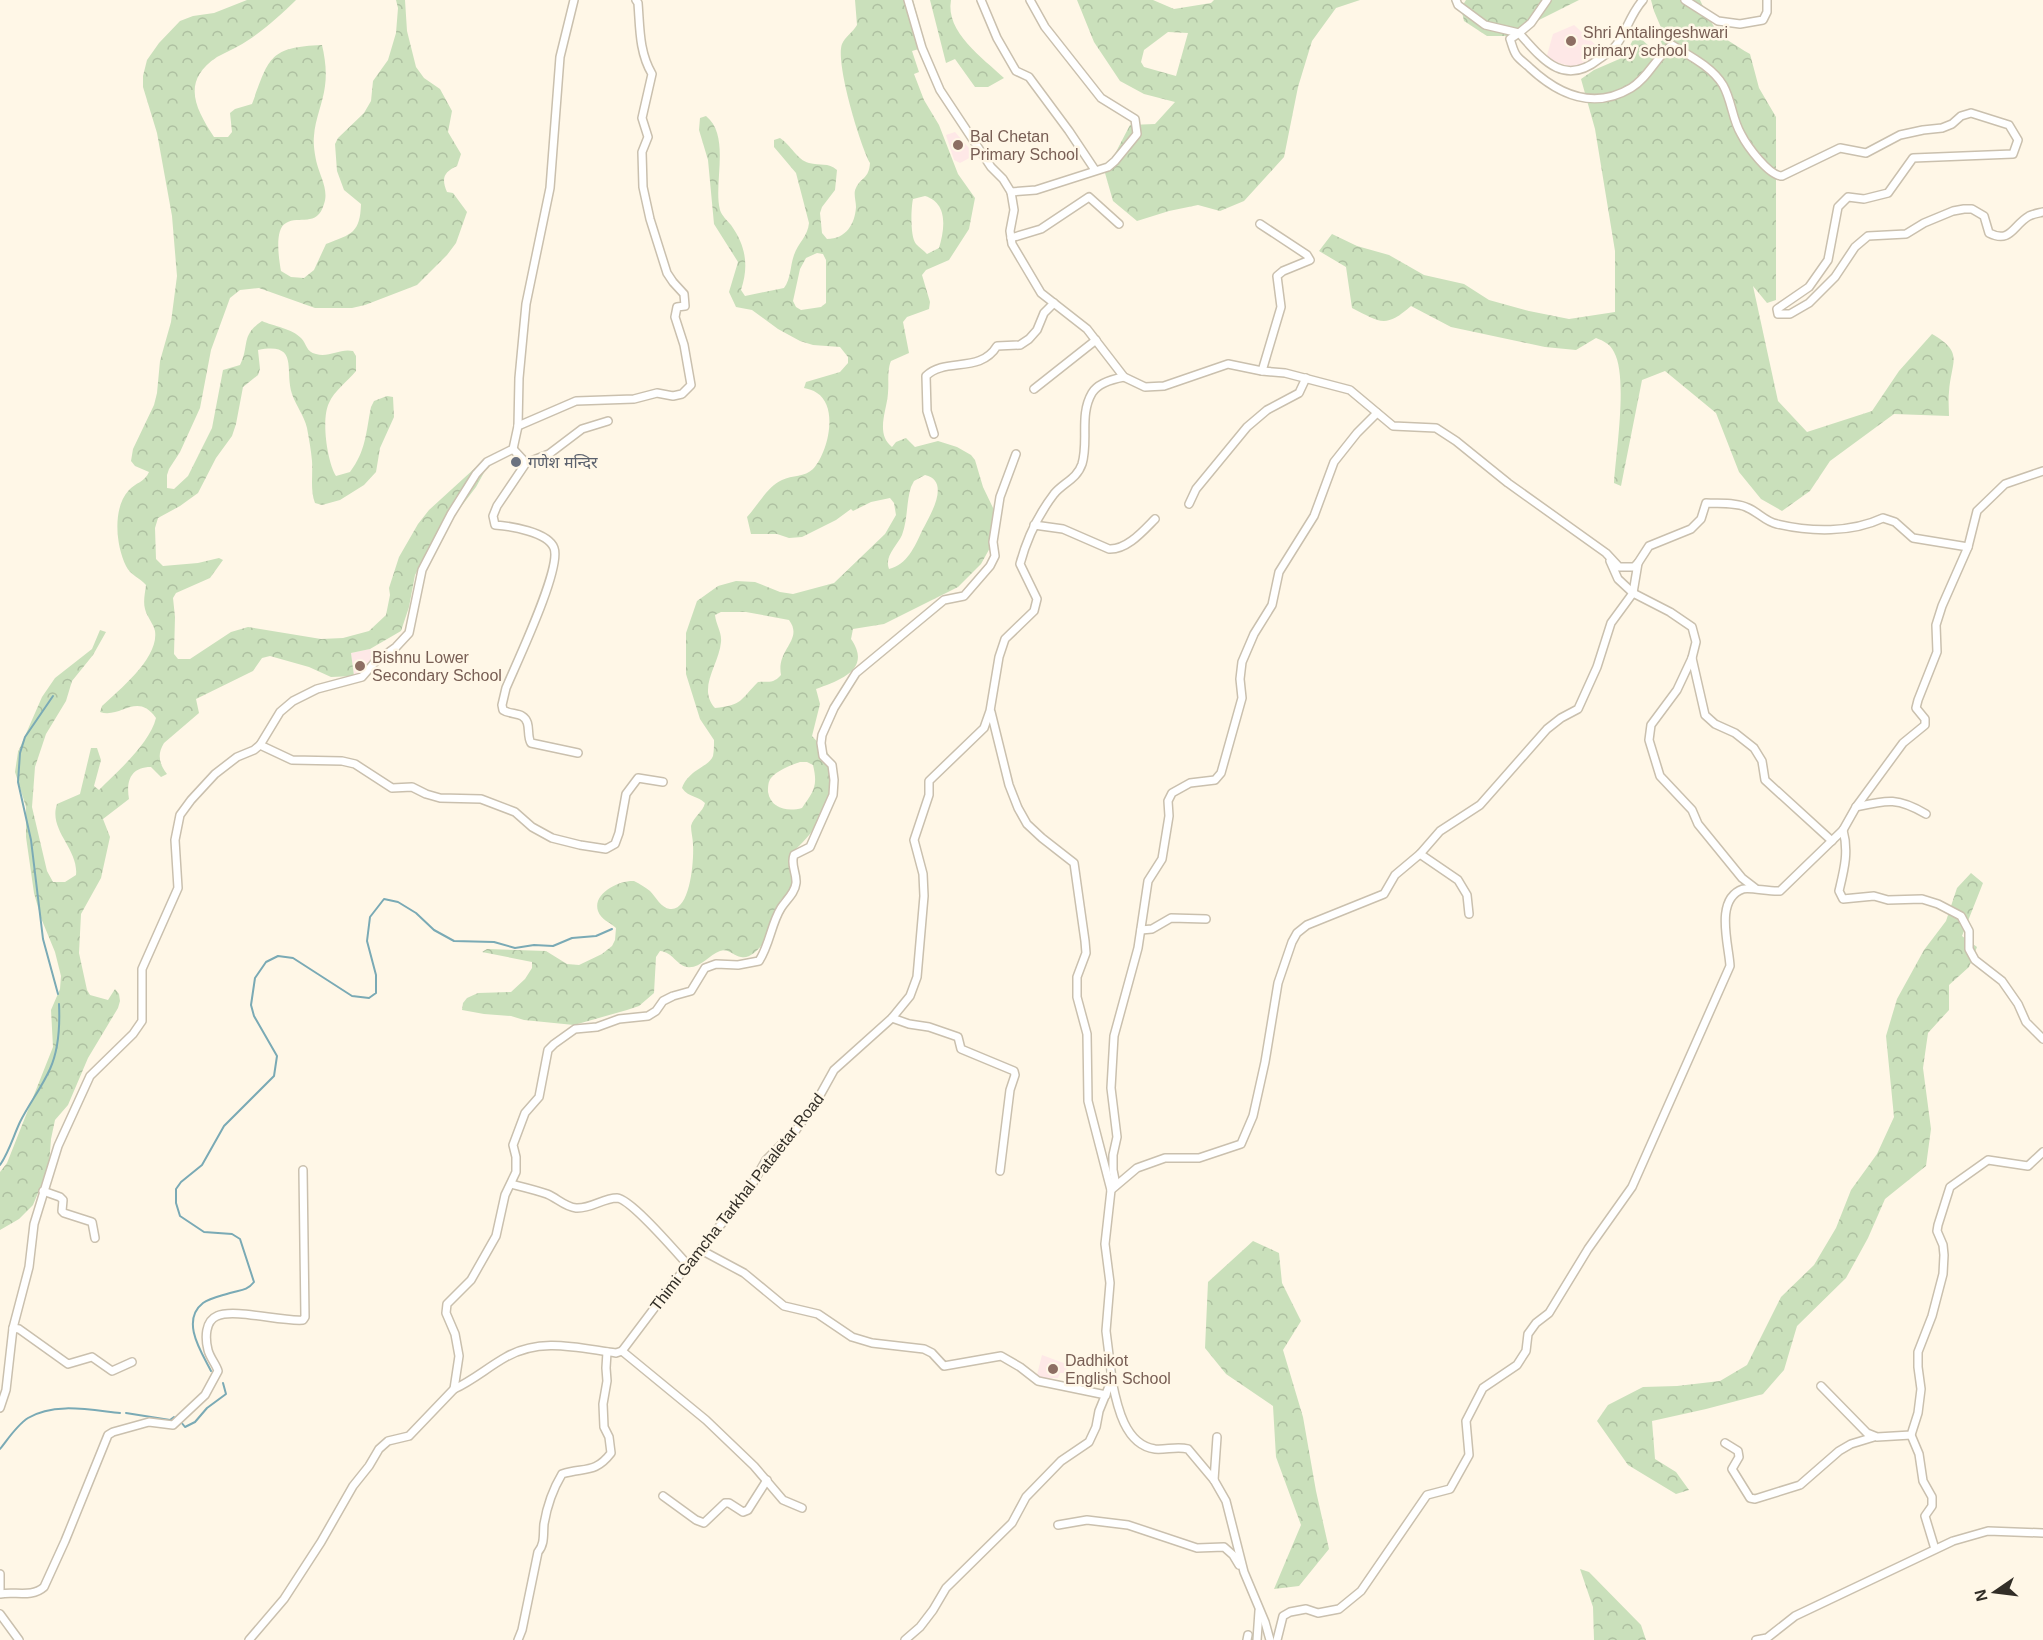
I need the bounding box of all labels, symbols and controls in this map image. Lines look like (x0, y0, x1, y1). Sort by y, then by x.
place label: Shri Antalingeshwari primary school (1583, 24, 1728, 59)
marker: Shri Antalingeshwari primary school (1564, 34, 1578, 48)
place label: Bal Chetan Primary School (970, 128, 1078, 163)
marker: Bal Chetan Primary School (951, 138, 965, 152)
place label: गणेश मन्दिर (528, 453, 598, 471)
marker: गणेश मन्दिर (509, 455, 523, 469)
place label: Bishnu Lower Secondary School (372, 649, 502, 684)
marker: Bishnu Lower Secondary School (353, 659, 367, 673)
street label: Thimi Gamcha Tarkhal Pataletar Road (647, 1090, 827, 1314)
place label: Dadhikot English School (1065, 1352, 1171, 1387)
marker: Dadhikot English School (1046, 1362, 1060, 1376)
north arrow (1965, 1562, 2025, 1622)
text: N (1971, 1588, 1991, 1603)

